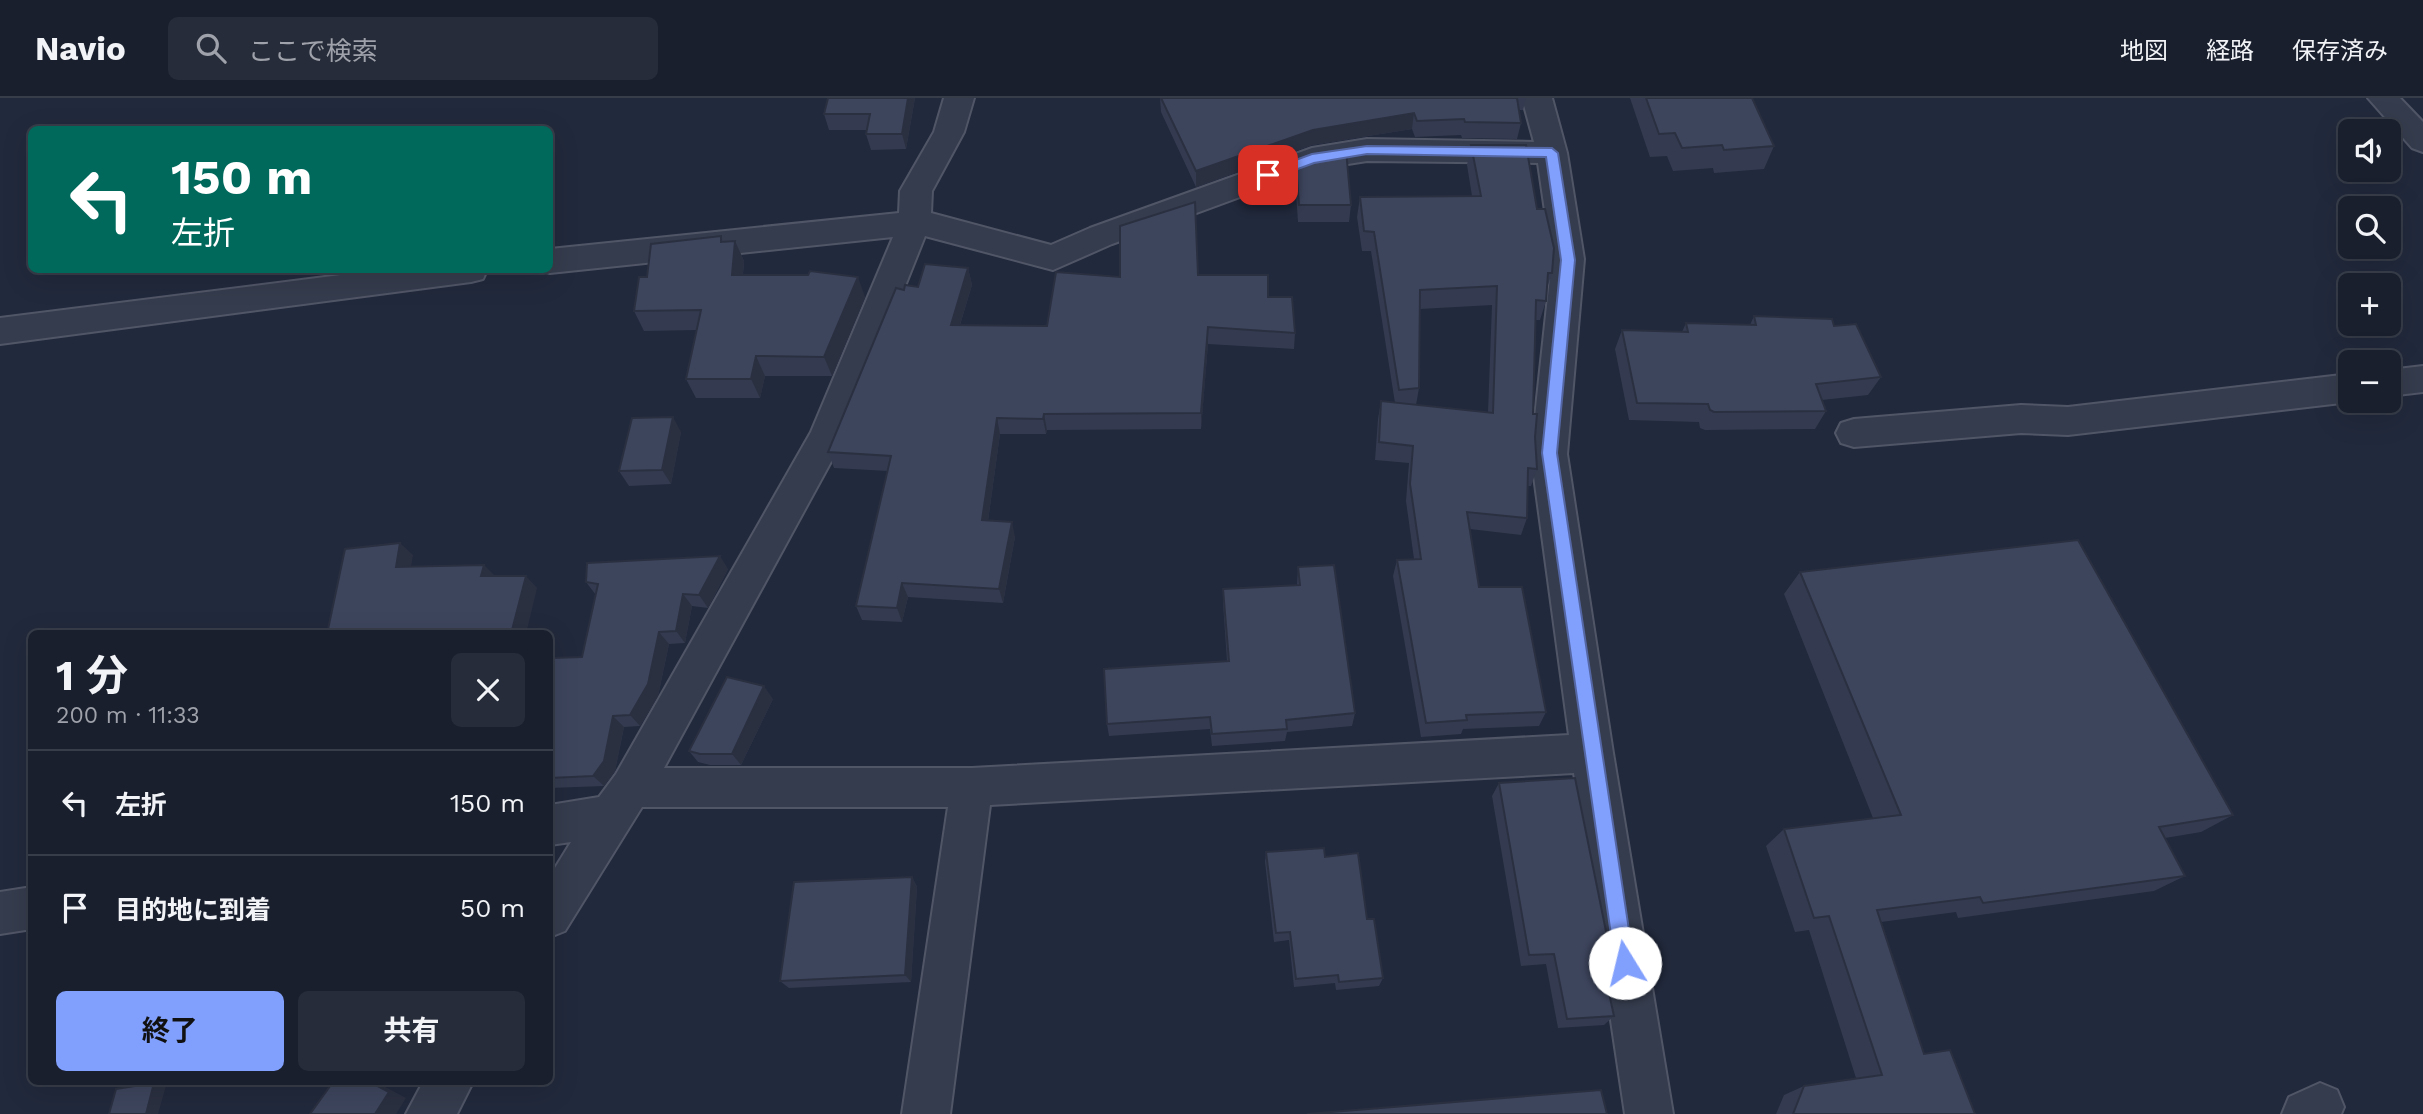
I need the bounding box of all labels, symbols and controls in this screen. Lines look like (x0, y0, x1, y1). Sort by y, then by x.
search box (168, 17, 658, 80)
text: Navio (35, 29, 126, 68)
icon: search (192, 29, 230, 67)
text: ここで検索 (248, 36, 378, 66)
text: 地図 (2120, 37, 2168, 65)
text: 経路 (2206, 37, 2254, 65)
text: 保存済み (2292, 37, 2388, 65)
map controls (2338, 119, 2401, 413)
button: sound (2338, 119, 2401, 182)
pin (1238, 145, 1298, 205)
text: 150 m (171, 148, 312, 206)
icon: left (56, 154, 147, 245)
icon: arrive (1249, 156, 1287, 194)
button: search (2338, 196, 2401, 259)
text: 左折 (171, 214, 235, 252)
button: + (2338, 273, 2401, 336)
button: − (2338, 350, 2401, 413)
text: 1 分 (56, 651, 128, 700)
button: close (451, 653, 525, 727)
text: 200 m · 11:33 (56, 702, 200, 729)
icon: left (56, 784, 94, 822)
text: 150 m (450, 788, 525, 818)
text: 左折 (115, 790, 167, 820)
icon: arrive (56, 889, 94, 927)
text: 50 m (460, 893, 525, 923)
text: 目的地に到着 (115, 895, 271, 925)
position arrow (1588, 926, 1662, 1000)
button: 終了 (56, 991, 284, 1071)
button: 共有 (298, 991, 525, 1071)

